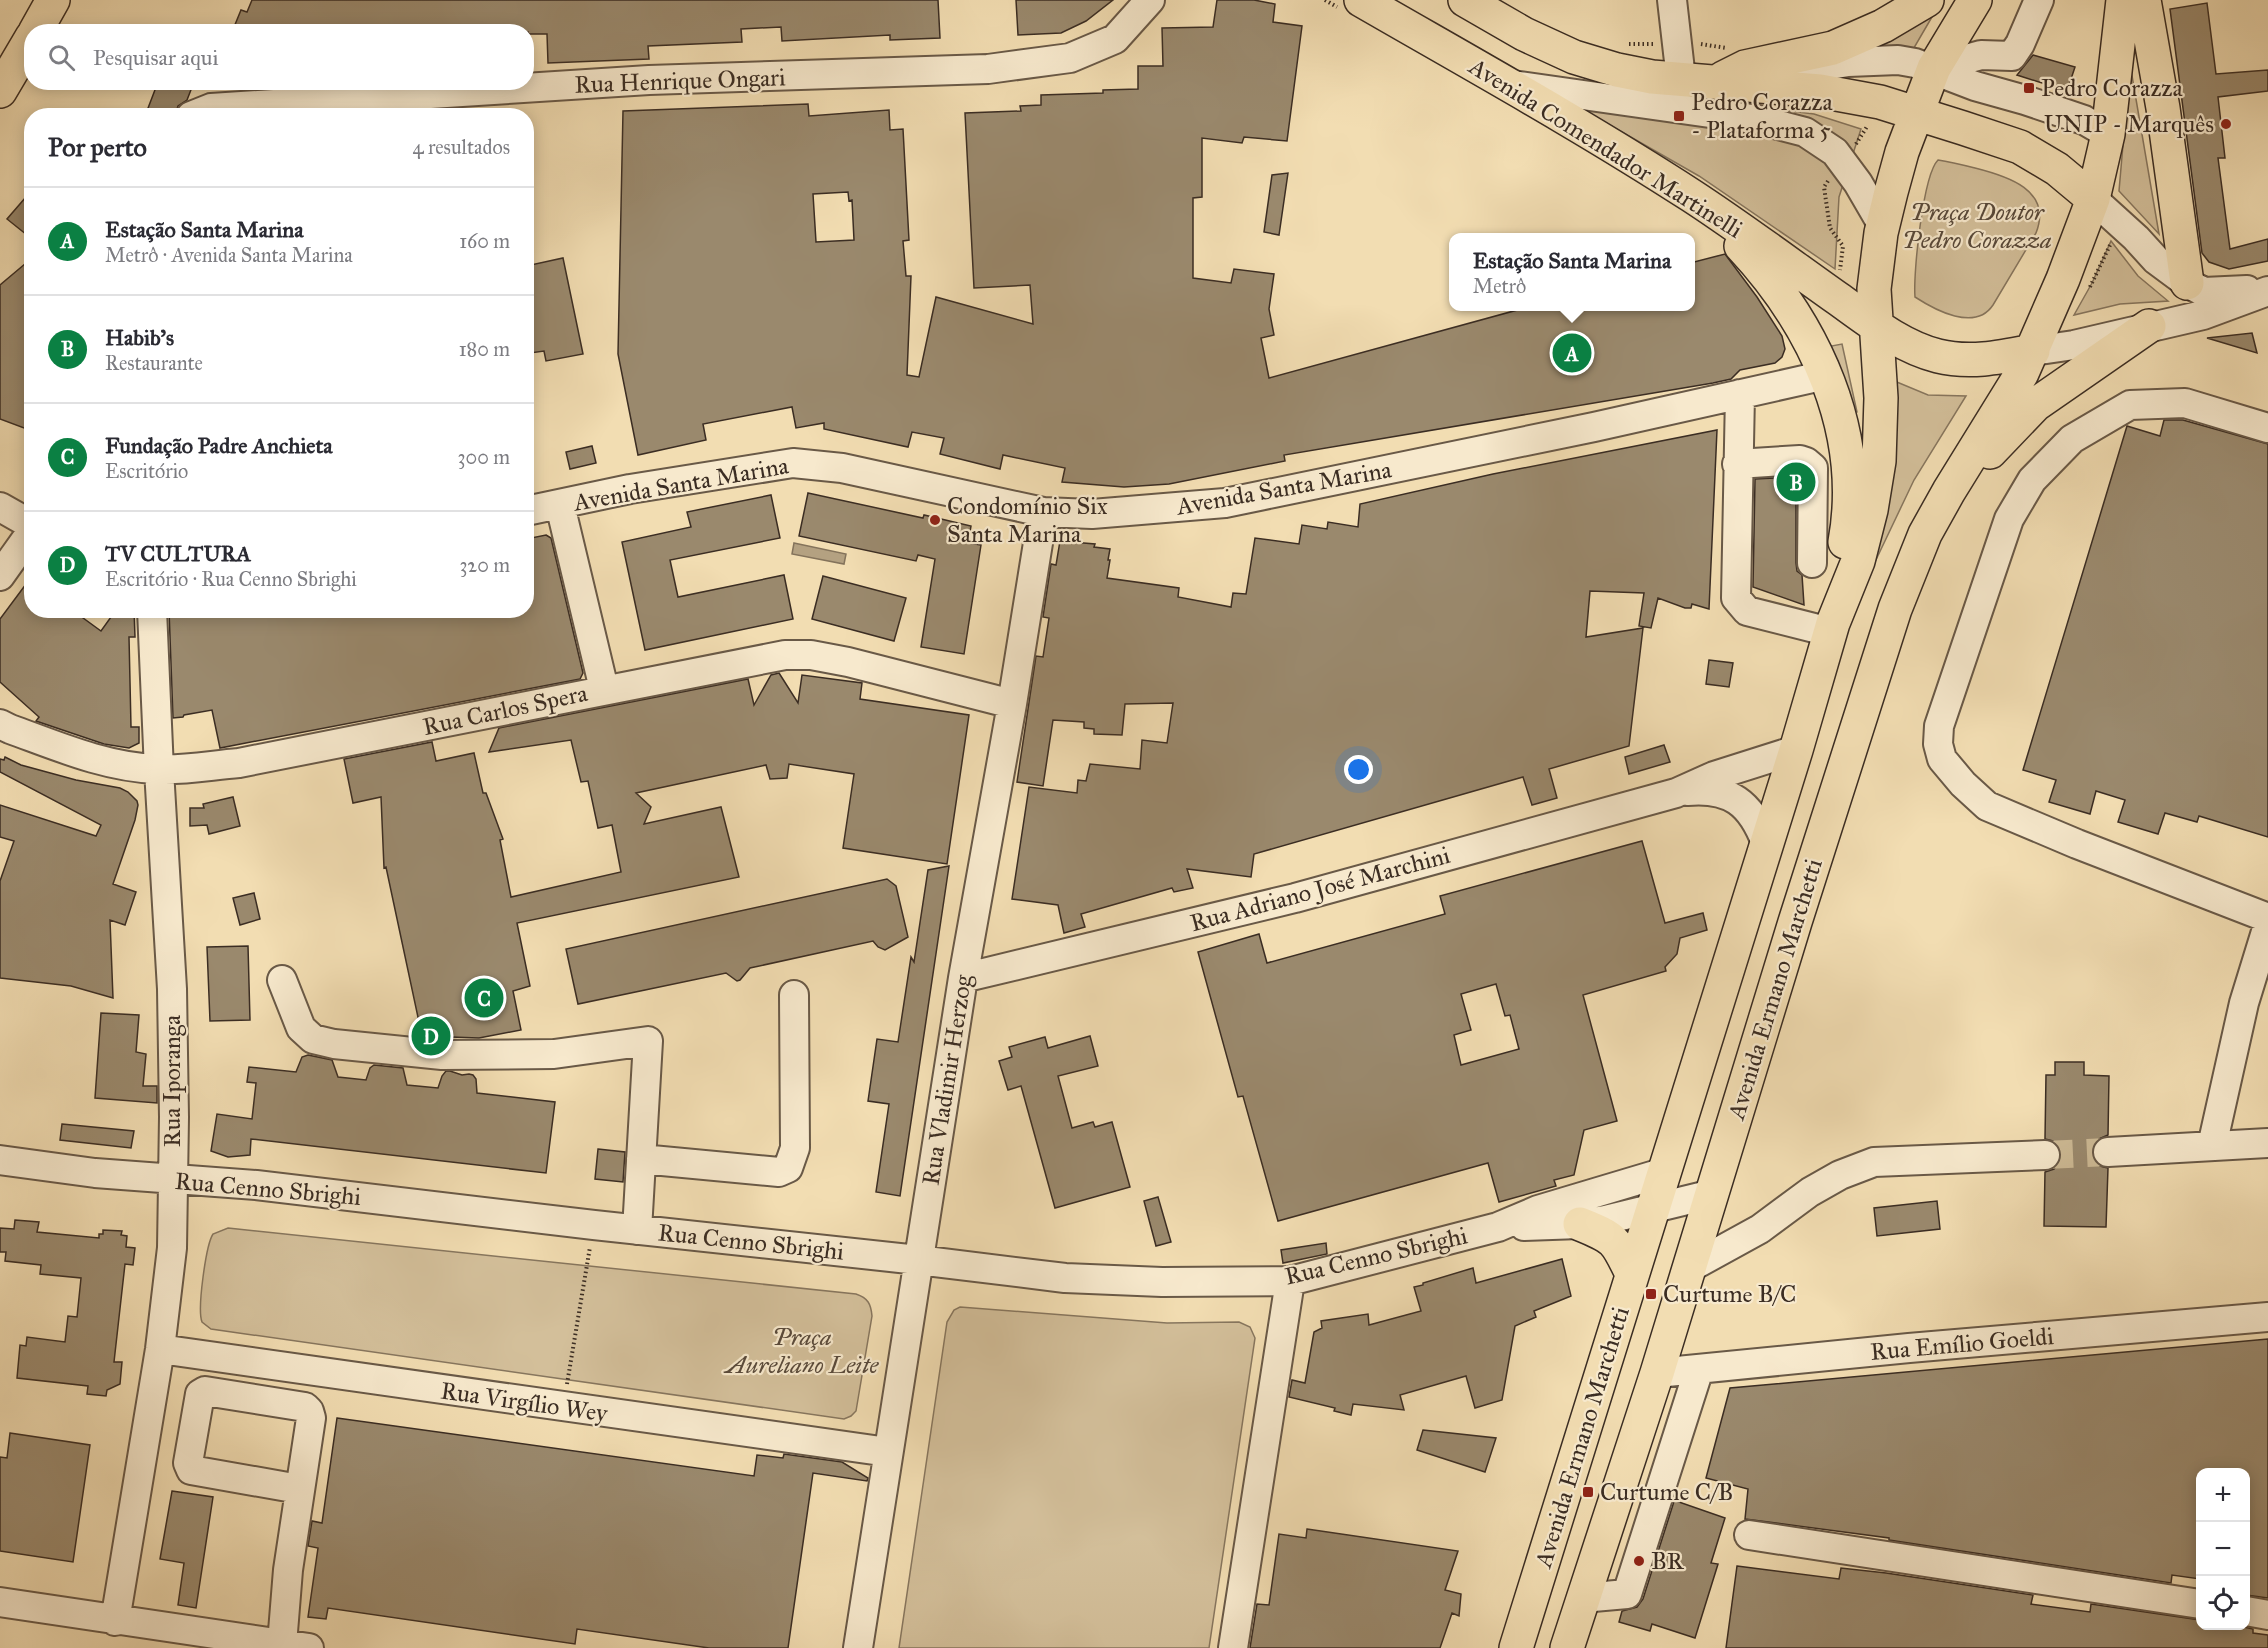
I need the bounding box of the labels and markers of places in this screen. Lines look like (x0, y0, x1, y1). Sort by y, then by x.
place label: Pedro Corazza (2041, 73, 2183, 103)
marker: Pedro Corazza (2022, 81, 2036, 95)
place label: Pedro Corazza - Plataforma 5 (1691, 87, 1833, 145)
marker: Pedro Corazza - Plataforma 5 (1672, 109, 1686, 123)
place label: UNIP - Marquês (2044, 109, 2214, 139)
marker: UNIP - Marquês (2219, 117, 2233, 131)
pin: A (1552, 330, 1592, 376)
pin: B (1776, 460, 1816, 504)
place label: Condomínio Six Santa Marina (947, 491, 1108, 549)
marker: Condomínio Six Santa Marina (928, 513, 942, 527)
pin: C (464, 976, 504, 1020)
pin: D (412, 1014, 450, 1058)
place label: Curtume B/C (1663, 1279, 1796, 1309)
marker: Curtume B/C (1644, 1287, 1658, 1301)
place label: Curtume C/B (1600, 1477, 1733, 1507)
marker: Curtume C/B (1581, 1485, 1595, 1499)
place label: BR (1651, 1546, 1685, 1576)
marker: BR (1632, 1554, 1646, 1568)

